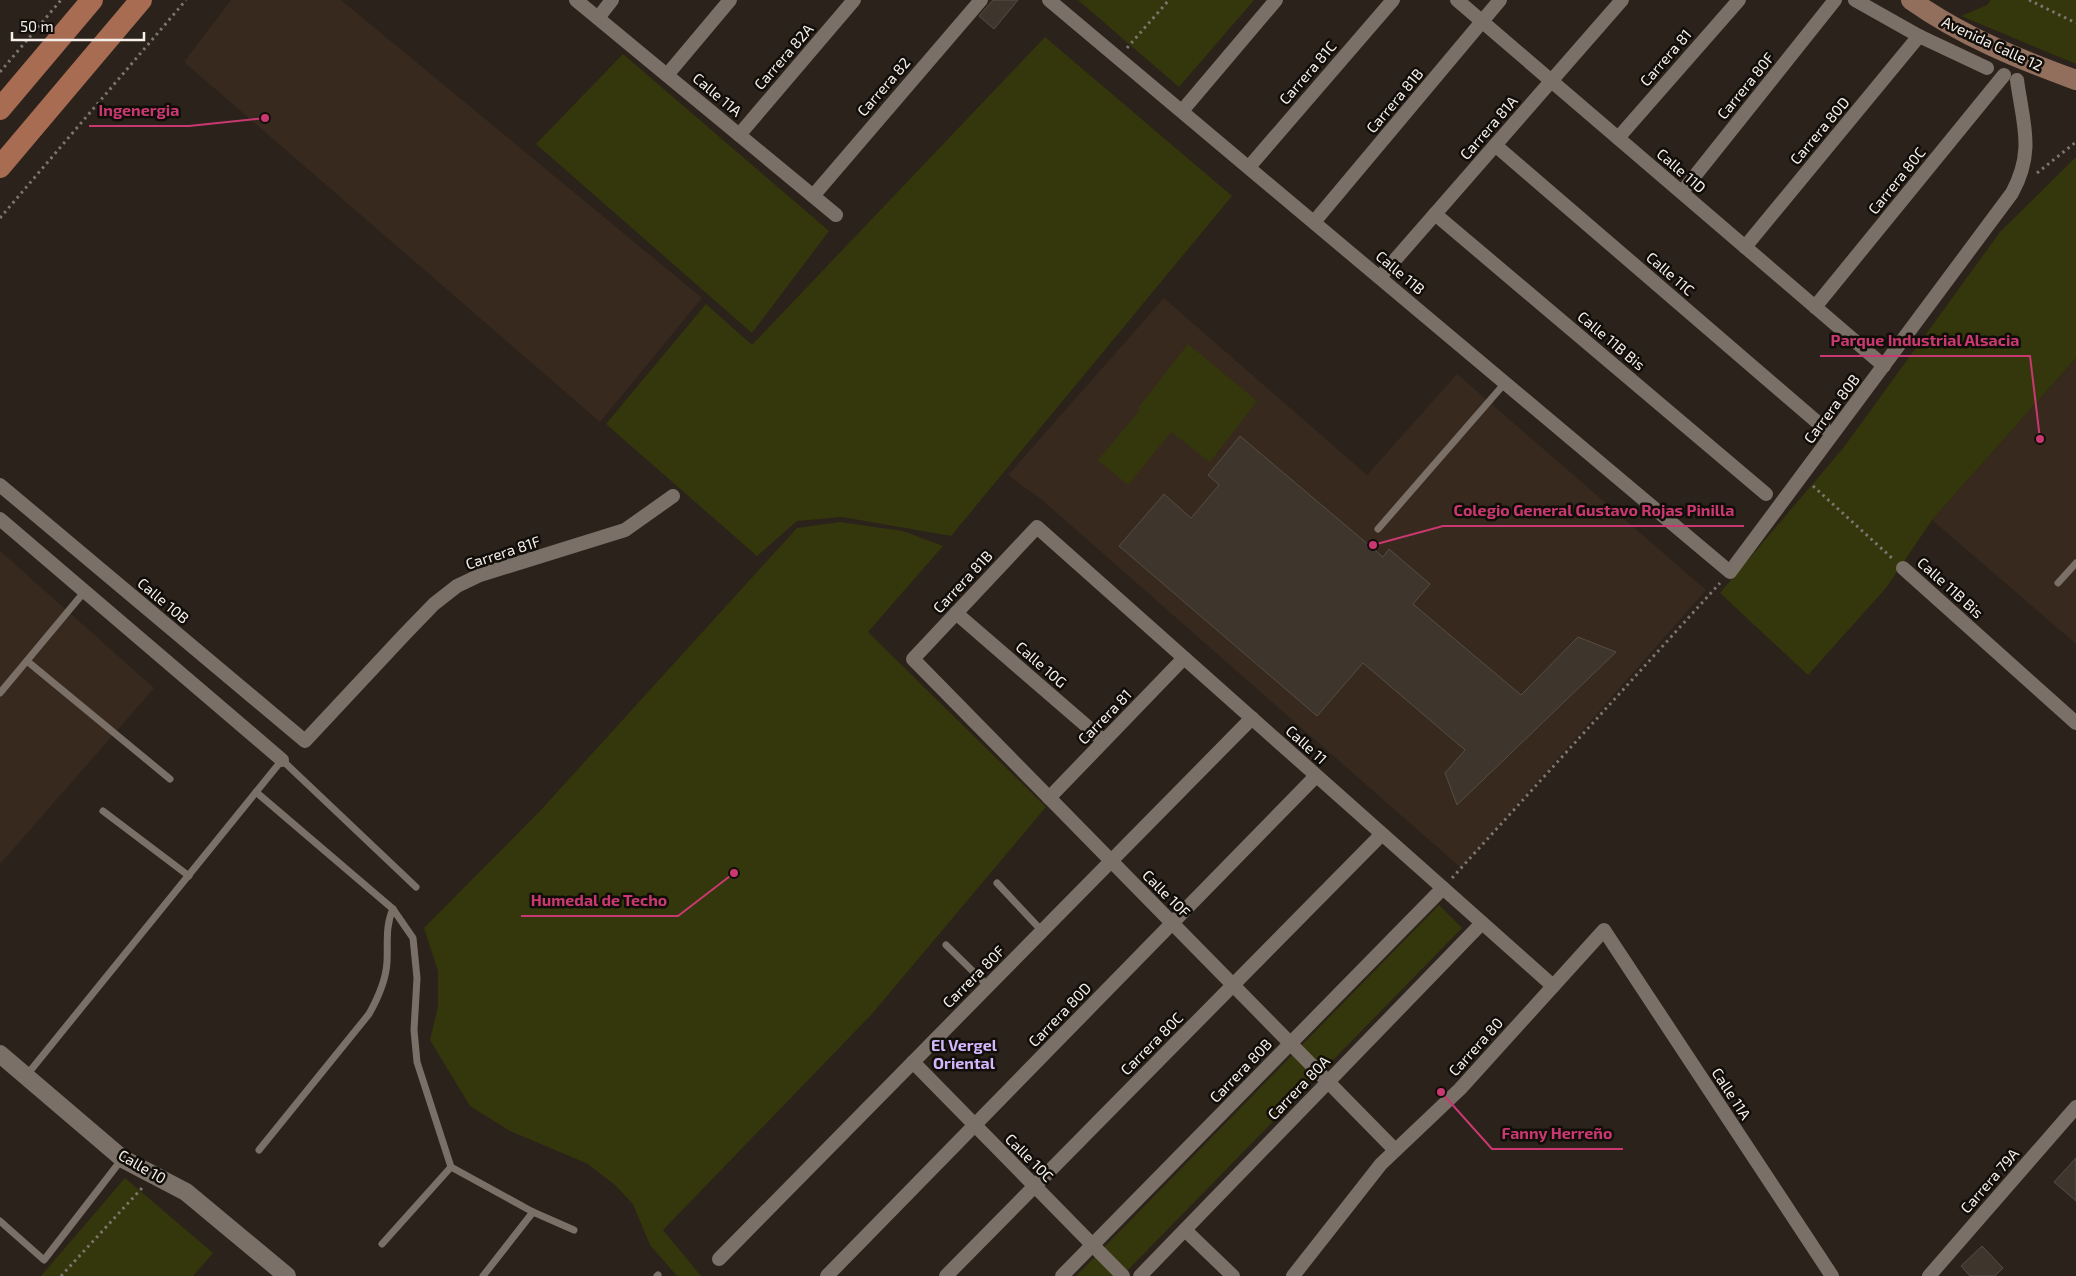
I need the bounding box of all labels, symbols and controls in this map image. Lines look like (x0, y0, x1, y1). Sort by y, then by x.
scale bar (12, 10, 145, 42)
street label: Avenida Calle 12 (1939, 12, 2046, 74)
text: 50 m (20, 17, 54, 35)
street label: Carrera 82A (750, 19, 817, 93)
street label: Carrera 81 (1636, 25, 1695, 89)
street label: Carrera 81C (1275, 37, 1340, 108)
street label: Carrera 80F (1713, 48, 1778, 122)
street label: Carrera 82 (853, 53, 914, 119)
street label: Carrera 81B (1362, 64, 1426, 136)
street label: Calle 11A (689, 69, 746, 120)
street label: Carrera 81A (1456, 91, 1521, 163)
street label: Carrera 80D (1786, 93, 1853, 168)
callout: Ingenergia (89, 95, 189, 126)
text: Ingenergia (99, 100, 179, 119)
street label: Carrera 80C (1864, 143, 1929, 218)
street label: Calle 11D (1653, 144, 1710, 196)
street label: Calle 11B (1373, 247, 1429, 298)
street label: Calle 11C (1643, 248, 1699, 299)
street label: Calle 11B Bis (1574, 307, 1649, 374)
callout: Parque Industrial Alsacia (1820, 325, 2030, 356)
text: Parque Industrial Alsacia (1831, 330, 2019, 349)
street label: Carrera 80B (1799, 370, 1863, 446)
callout: Colegio General Gustavo Rojas Pinilla (1443, 495, 1744, 526)
text: Colegio General Gustavo Rojas Pinilla (1454, 500, 1734, 519)
street label: Carrera 81F (463, 532, 542, 573)
street label: Carrera 81B (929, 546, 996, 616)
street label: Calle 11B Bis (1914, 553, 1987, 621)
street label: Calle 10B (134, 574, 193, 627)
street label: Calle 10G (1013, 637, 1071, 691)
street label: Carrera 81 (1074, 685, 1135, 748)
street label: Calle 11 (1282, 721, 1331, 767)
street label: Calle 10F (1139, 866, 1194, 921)
callout: Humedal de Techo (521, 885, 678, 916)
text: Humedal de Techo (531, 890, 667, 909)
street label: Carrera 80F (938, 941, 1008, 1011)
street label: Carrera 80D (1024, 978, 1094, 1050)
street label: Carrera 80C (1116, 1008, 1187, 1078)
street label: Carrera 80 (1444, 1013, 1506, 1079)
district label: El Vergel Oriental (931, 1035, 998, 1072)
street label: Carrera 80B (1205, 1035, 1275, 1106)
street label: Carrera 80A (1263, 1051, 1334, 1123)
street label: Calle 11A (1708, 1064, 1756, 1123)
callout: Fanny Herreño (1492, 1118, 1623, 1149)
text: Fanny Herreño (1502, 1123, 1612, 1143)
street label: Calle 10C (1002, 1129, 1058, 1185)
street label: Carrera 79A (1956, 1144, 2023, 1216)
street label: Calle 10 (115, 1145, 170, 1187)

